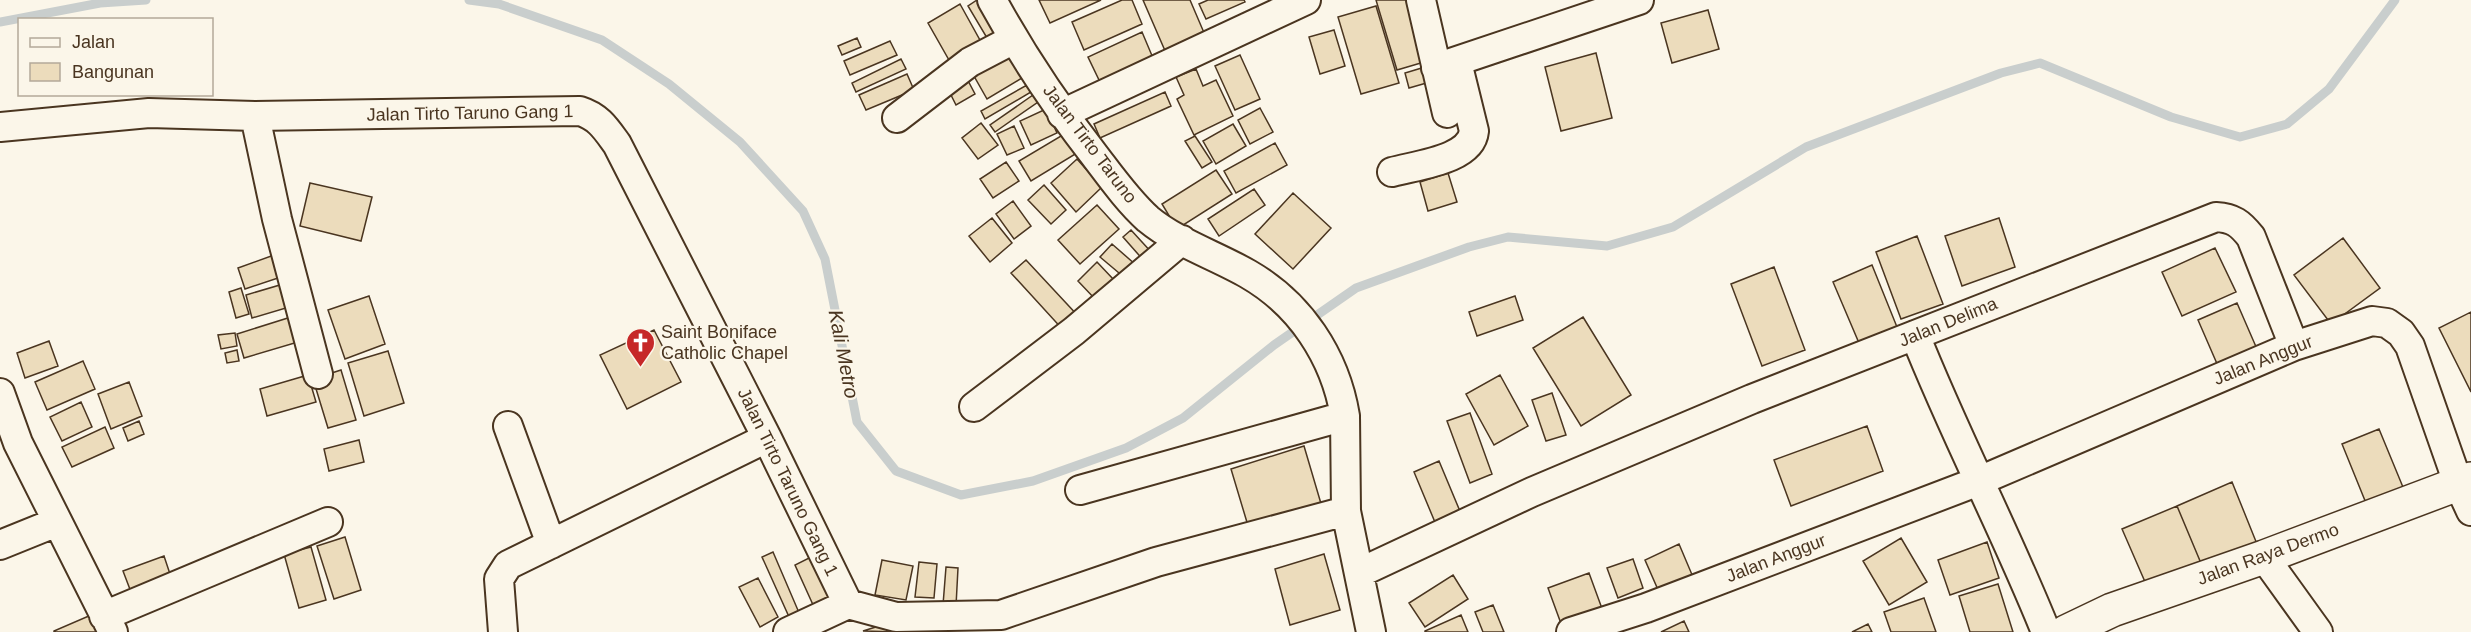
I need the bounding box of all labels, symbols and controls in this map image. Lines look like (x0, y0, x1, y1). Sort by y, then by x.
legend (18, 18, 213, 96)
text: Jalan (72, 32, 115, 52)
text: Bangunan (72, 62, 154, 82)
street label: Jalan Tirto Taruno (1039, 81, 1141, 207)
street label: Jalan Tirto Taruno Gang 1 (366, 101, 574, 125)
street label: Jalan Delima (1896, 293, 2001, 351)
water label: Kali Metro (825, 308, 863, 400)
place label: Saint Boniface Catholic Chapel (661, 322, 788, 363)
church icon: Saint Boniface Catholic Chapel (624, 326, 656, 368)
street label: Jalan Anggur (2211, 331, 2315, 389)
street label: Jalan Tirto Taruno Gang 1 (734, 385, 842, 579)
street label: Jalan Raya Dermo (2195, 519, 2341, 589)
street label: Jalan Anggur (1723, 530, 1829, 586)

